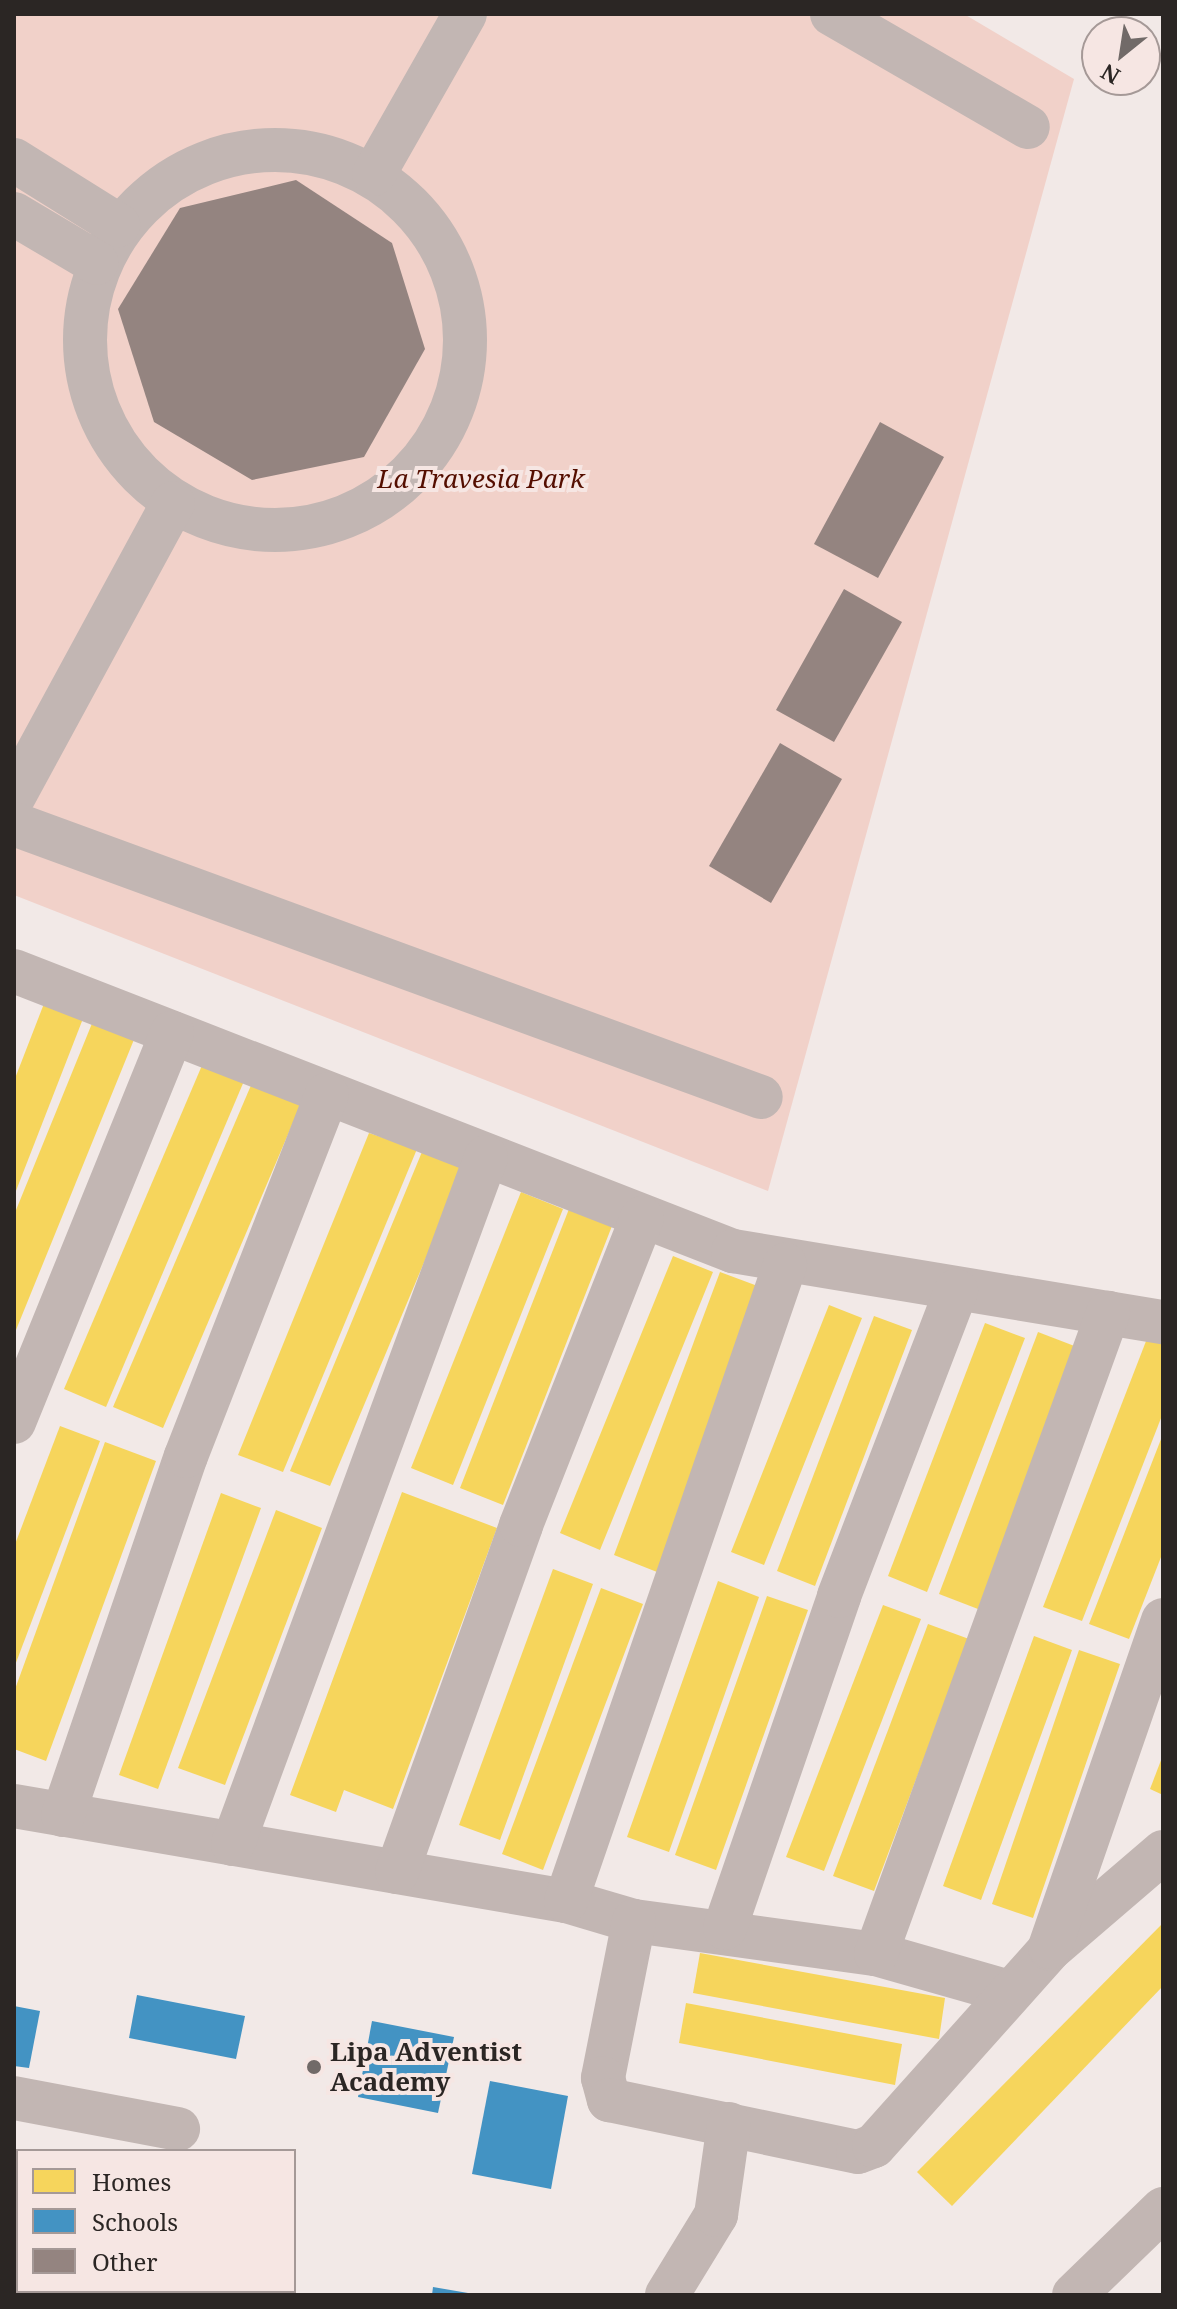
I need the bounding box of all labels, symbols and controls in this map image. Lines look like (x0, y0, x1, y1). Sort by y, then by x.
north arrow (1081, 16, 1161, 96)
text: N (1095, 58, 1125, 92)
park label: La Travesia Park (377, 463, 585, 495)
place label: Lipa Adventist Academy (330, 2036, 522, 2098)
marker: Lipa Adventist Academy (305, 2058, 323, 2076)
legend (16, 2149, 296, 2293)
text: Homes (92, 2165, 171, 2198)
text: Schools (92, 2205, 178, 2238)
text: Other (92, 2245, 158, 2278)

